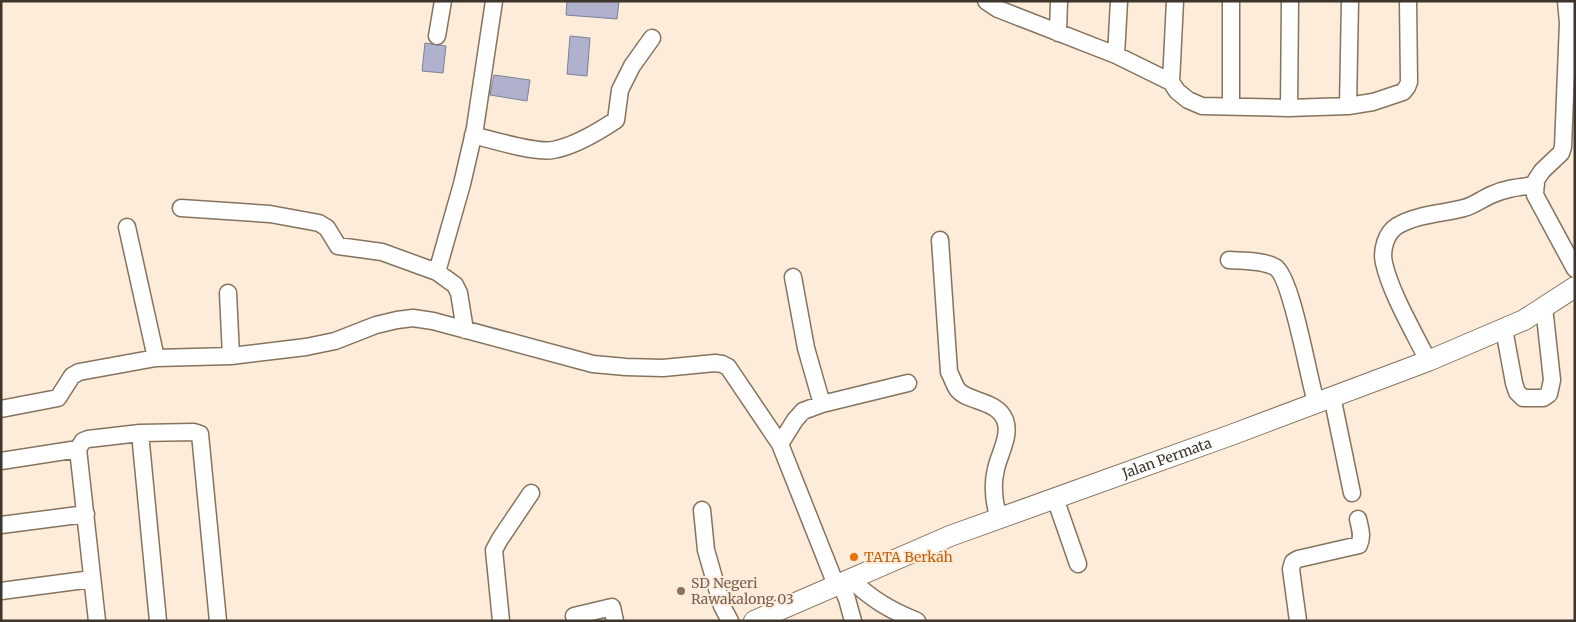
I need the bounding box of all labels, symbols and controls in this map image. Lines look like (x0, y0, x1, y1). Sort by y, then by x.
street label: Jalan Permata (1119, 434, 1214, 483)
place label: TATA Berkah (864, 548, 953, 566)
marker: TATA Berkah (848, 551, 860, 563)
place label: SD Negeri Rawakalong 03 (691, 574, 794, 608)
marker: SD Negeri Rawakalong 03 (675, 585, 687, 597)

